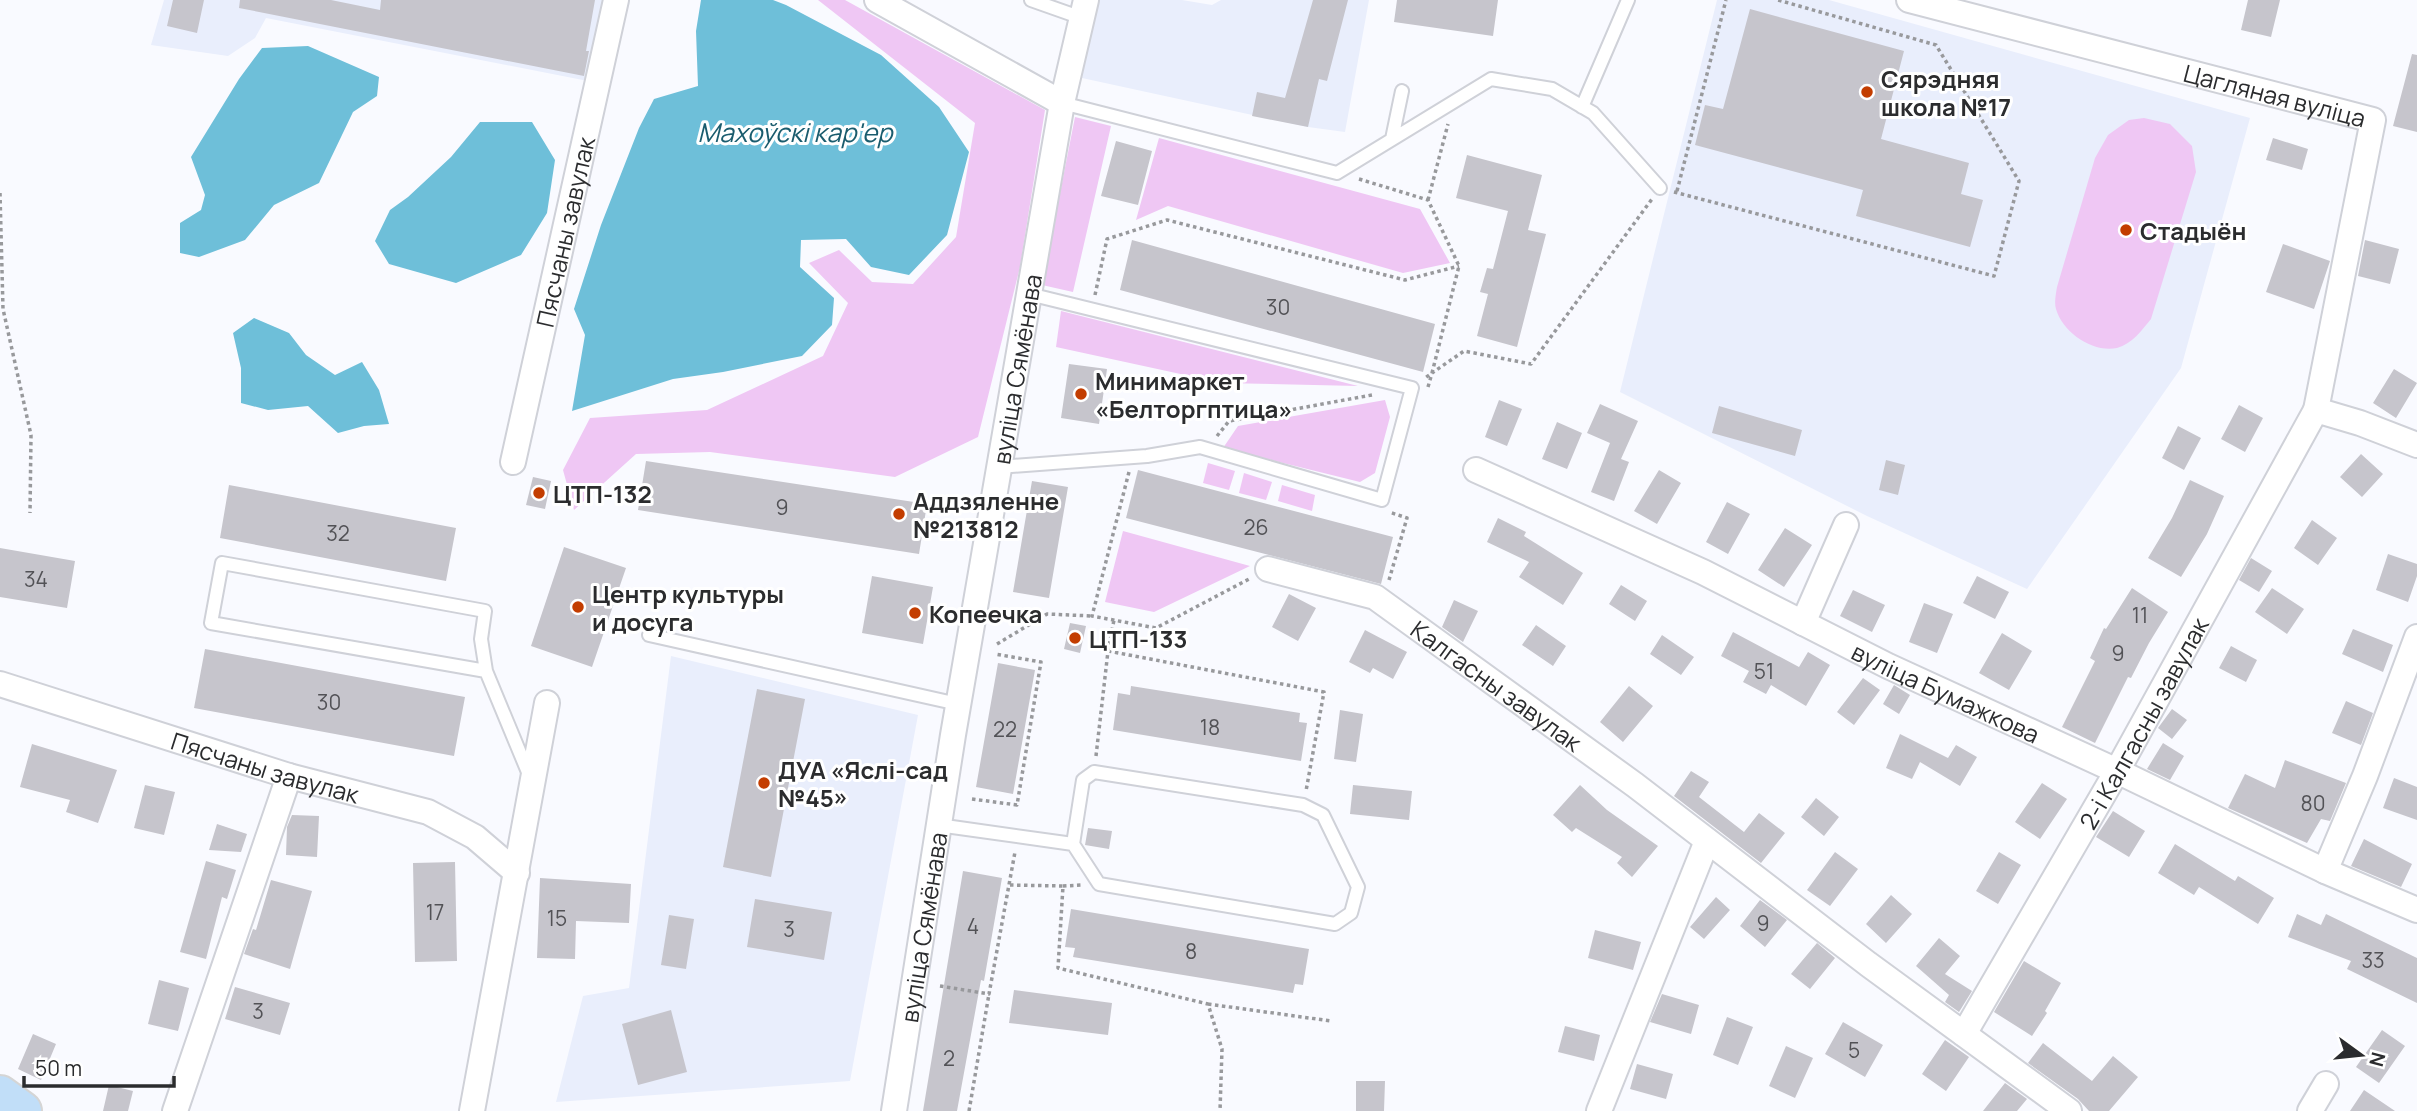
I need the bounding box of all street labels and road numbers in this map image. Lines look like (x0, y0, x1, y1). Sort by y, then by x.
street label: Цагляная вуліца (2180, 55, 2370, 134)
street label: Пясчаны завулак (527, 132, 602, 330)
street label: вуліца Сямёнава (984, 271, 1049, 467)
street label: 2-і Калгасны завулак (2071, 610, 2216, 835)
street label: Калгасны завулак (1405, 612, 1590, 759)
street label: вуліца Бумажкова (1847, 634, 2045, 750)
street label: Пясчаны завулак (167, 723, 364, 810)
street label: вуліца Сямёнава (892, 830, 954, 1025)

